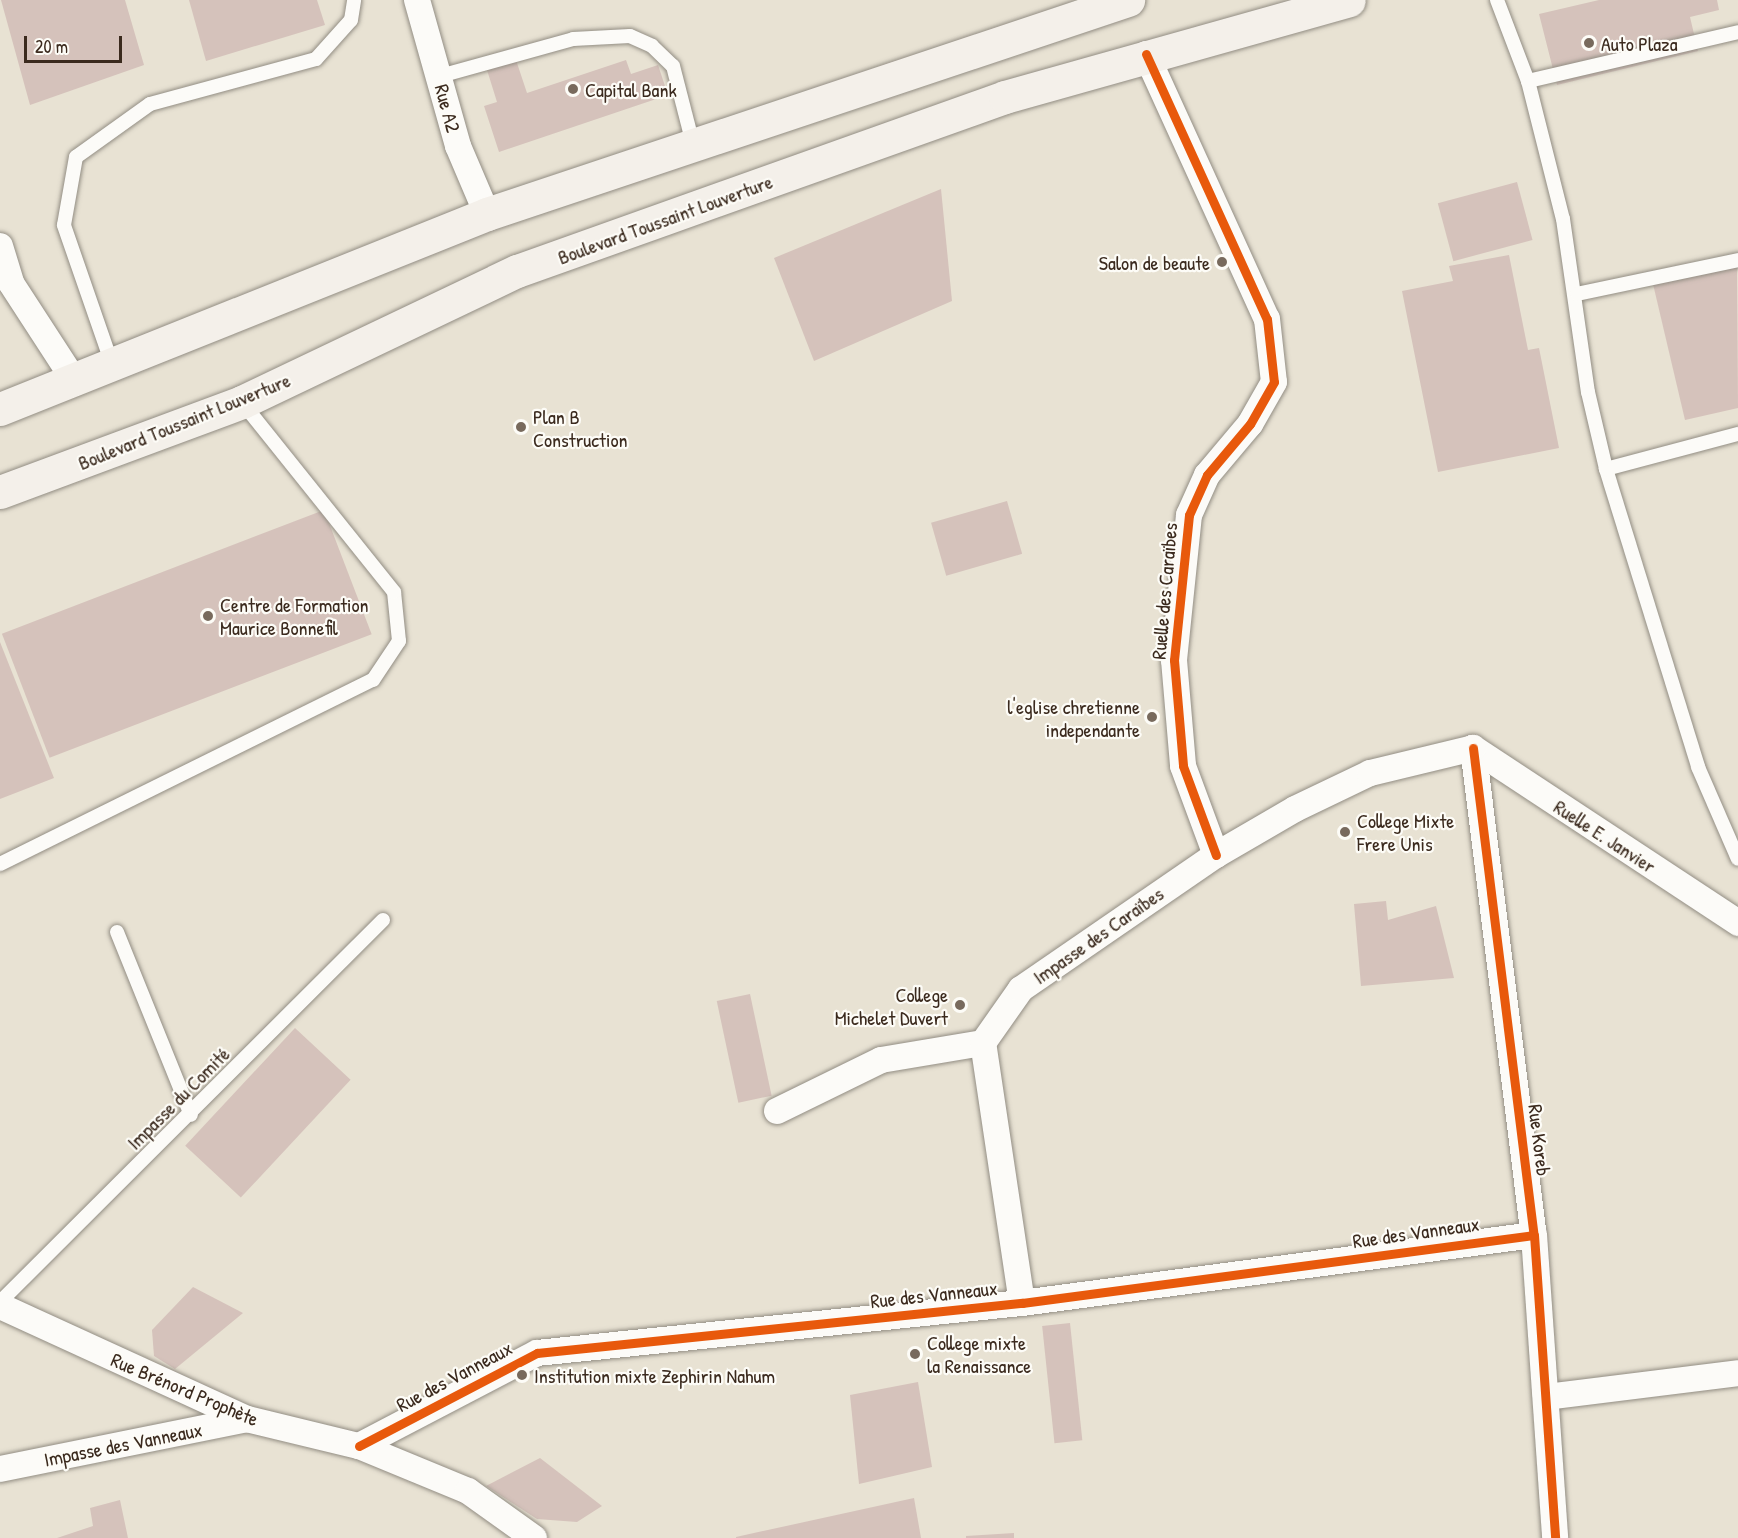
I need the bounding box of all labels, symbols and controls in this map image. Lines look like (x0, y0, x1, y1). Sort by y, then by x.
scale bar (27, 24, 124, 62)
place label: Auto Plaza (1601, 31, 1677, 55)
text: 20 m (35, 34, 68, 59)
marker: Auto Plaza (1582, 36, 1596, 50)
place label: Capital Bank (585, 77, 677, 101)
street label: Rue A2 (430, 81, 466, 135)
marker: Capital Bank (566, 82, 580, 96)
street label: Boulevard Toussaint Louverture (554, 169, 776, 269)
place label: Salon de beaute (1099, 250, 1210, 274)
marker: Salon de beaute (1215, 255, 1229, 269)
street label: Boulevard Toussaint Louverture (74, 367, 294, 475)
place label: Plan B Construction (533, 404, 628, 451)
marker: Plan B Construction (514, 420, 528, 434)
street label: Ruelle des Caraïbes (1146, 522, 1182, 660)
place label: Centre de Formation Maurice Bonnefil (220, 592, 369, 639)
marker: Centre de Formation Maurice Bonnefil (201, 609, 215, 623)
place label: l'eglise chretienne independante (1007, 694, 1140, 741)
marker: l'eglise chretienne independante (1145, 710, 1159, 724)
street label: Ruelle E. Janvier (1550, 794, 1660, 878)
place label: College Mixte Frere Unis (1357, 808, 1454, 855)
marker: College Mixte Frere Unis (1338, 825, 1352, 839)
street label: Impasse des Caraïbes (1028, 881, 1168, 989)
place label: College Michelet Duvert (835, 982, 948, 1029)
marker: College Michelet Duvert (953, 998, 967, 1012)
street label: Impasse du Comité (122, 1042, 234, 1154)
street label: Rue Koreb (1524, 1103, 1556, 1177)
street label: Rue des Vanneaux (1351, 1211, 1481, 1253)
street label: Rue des Vanneaux (869, 1275, 999, 1313)
place label: College mixte la Renaissance (927, 1330, 1031, 1377)
street label: Rue des Vanneaux (392, 1335, 516, 1417)
street label: Rue Brénord Prophète (108, 1347, 262, 1431)
marker: College mixte la Renaissance (908, 1347, 922, 1361)
place label: Institution mixte Zephirin Nahum (534, 1363, 775, 1387)
marker: Institution mixte Zephirin Nahum (515, 1368, 529, 1382)
street label: Impasse des Vanneaux (42, 1417, 204, 1471)

